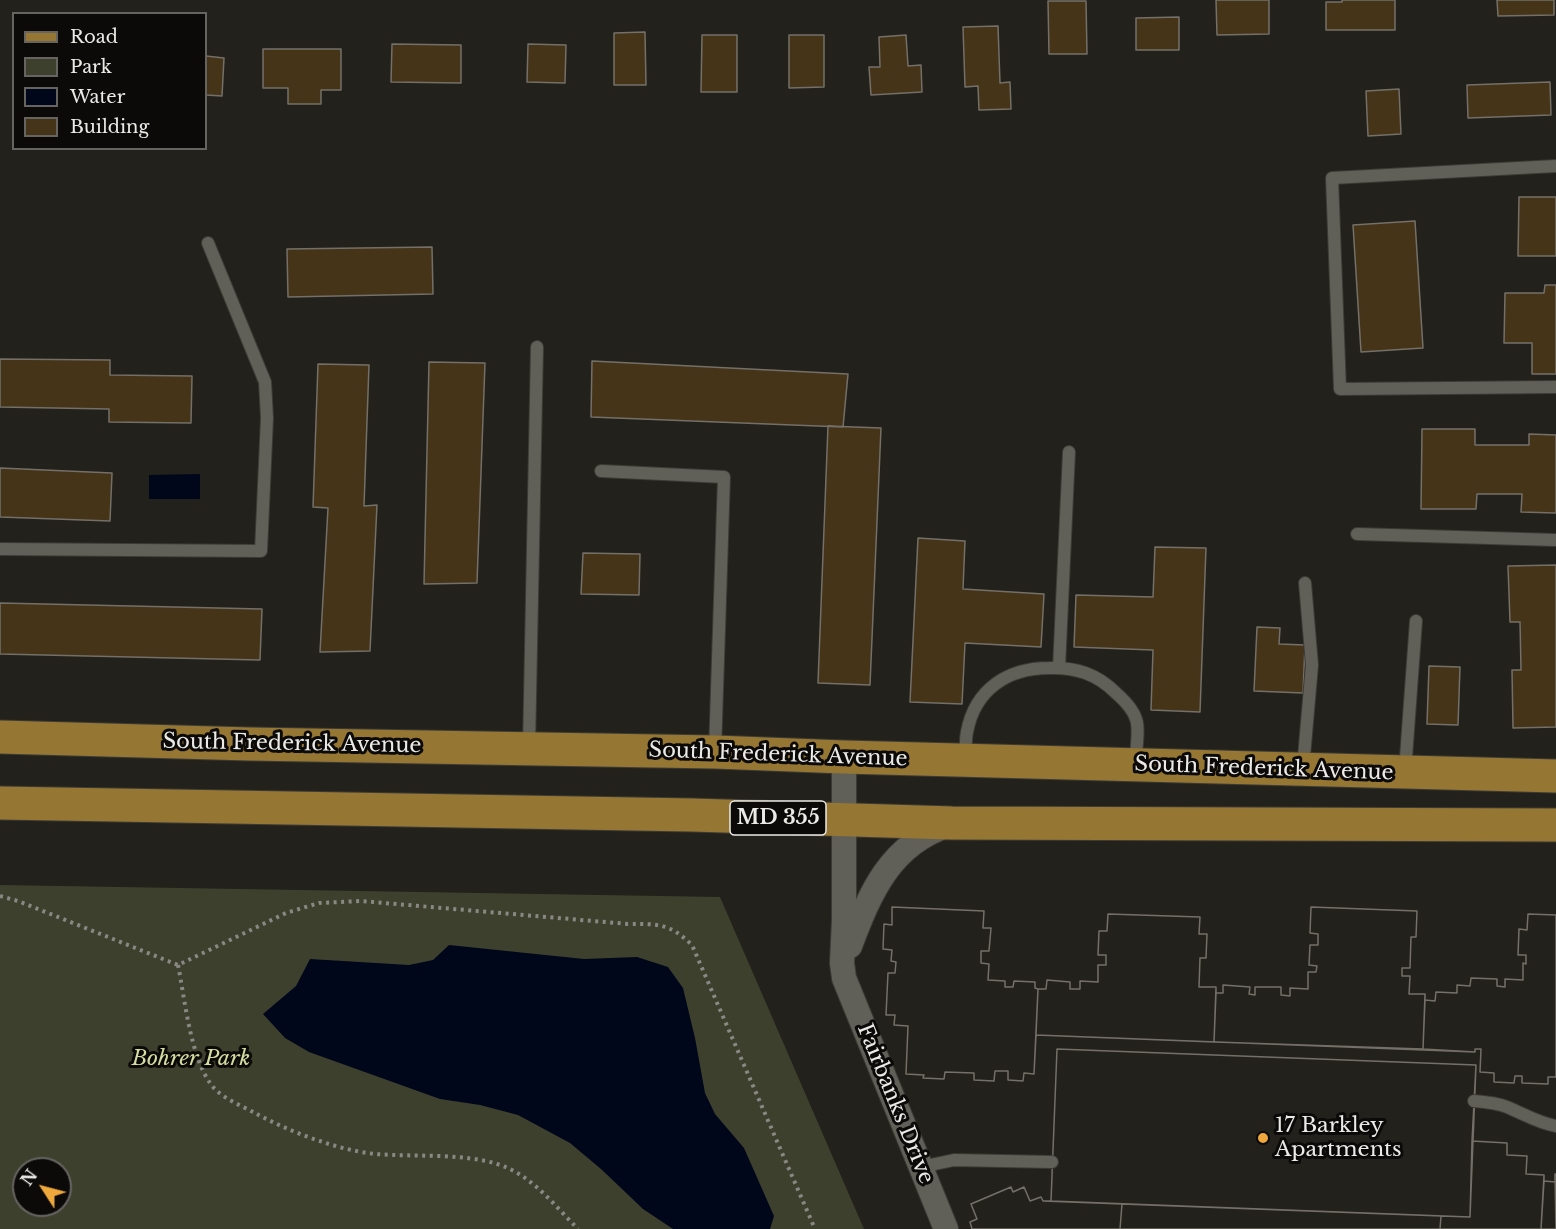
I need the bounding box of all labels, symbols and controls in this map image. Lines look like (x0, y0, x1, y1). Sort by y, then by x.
legend (12, 12, 207, 150)
text: Road (70, 26, 118, 48)
text: Park (70, 56, 112, 78)
text: Water (70, 86, 125, 108)
text: Building (70, 116, 149, 138)
street label: South Frederick Avenue (162, 729, 422, 759)
street label: South Frederick Avenue (648, 738, 908, 772)
street label: South Frederick Avenue (1134, 752, 1394, 786)
road number: MD 355 (730, 801, 826, 835)
street label: Fairbanks Drive (851, 1020, 939, 1188)
park label: Bohrer Park (132, 1046, 250, 1072)
place label: 17 Barkley Apartments (1275, 1113, 1402, 1163)
marker: 17 Barkley Apartments (1256, 1131, 1270, 1145)
north arrow (12, 1157, 72, 1217)
text: N (17, 1166, 42, 1190)

